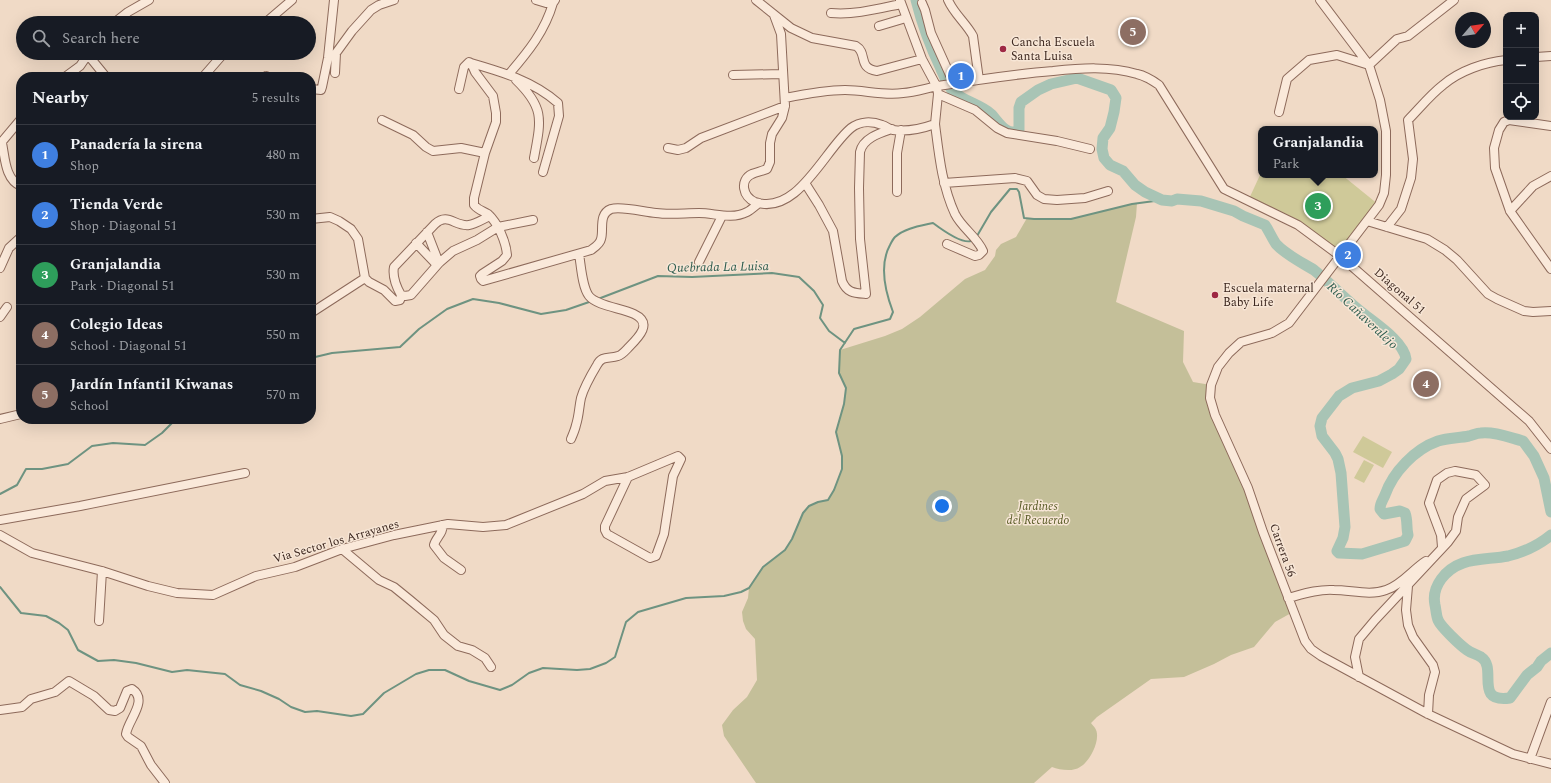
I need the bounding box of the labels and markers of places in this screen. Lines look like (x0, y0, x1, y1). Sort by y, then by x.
pin: 5 (1120, 17, 1146, 47)
place label: Cancha Escuela Santa Luisa (1011, 33, 1095, 66)
marker: Cancha Escuela Santa Luisa (998, 44, 1008, 54)
pin: 1 (948, 61, 974, 91)
pin: 3 (1305, 191, 1331, 221)
pin: 2 (1335, 240, 1361, 270)
place label: Escuela maternal Baby Life (1223, 279, 1314, 312)
marker: Escuela maternal Baby Life (1210, 290, 1220, 300)
pin: 4 (1413, 369, 1439, 399)

